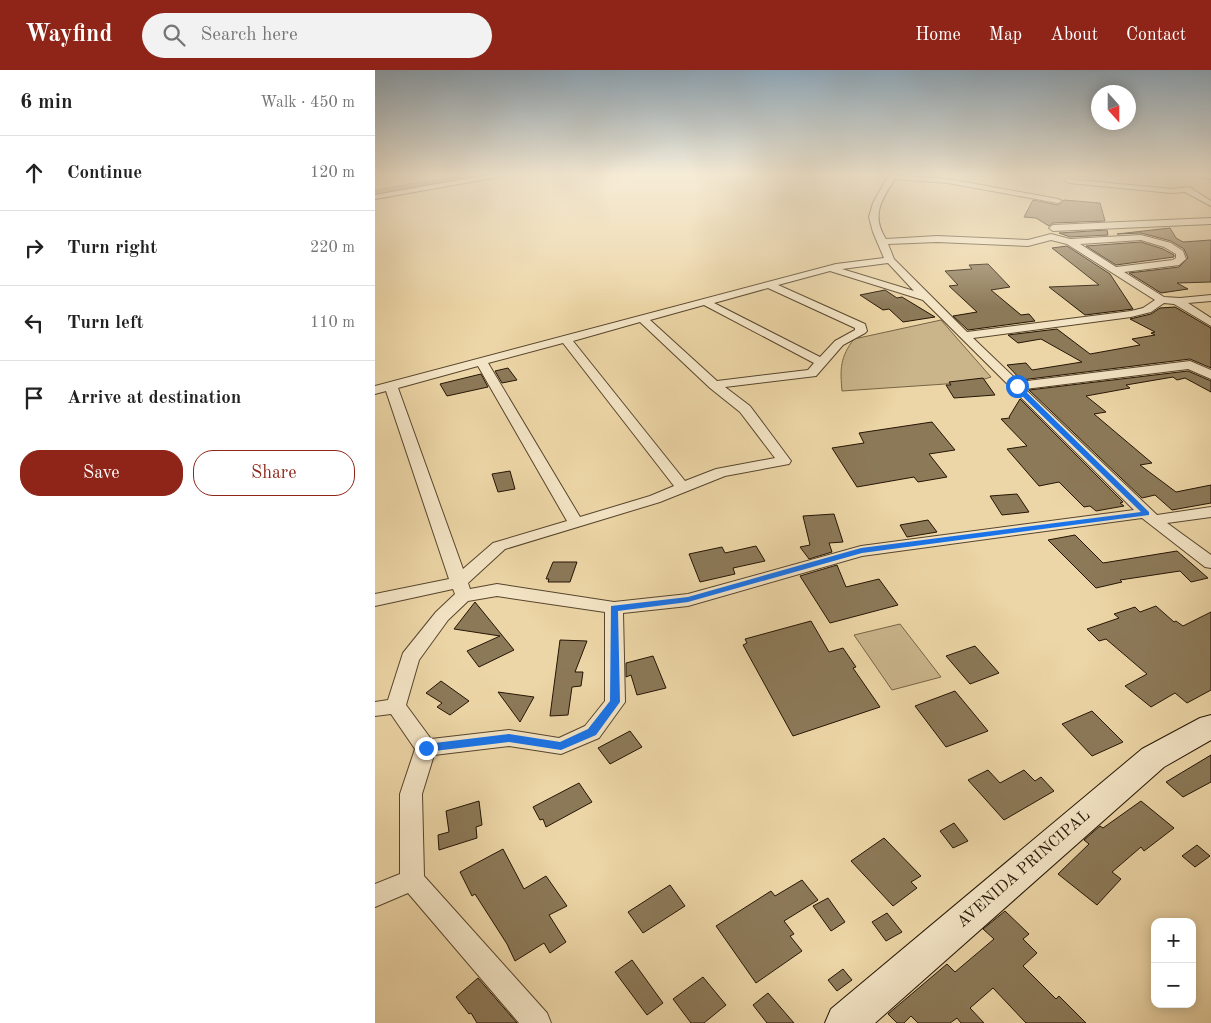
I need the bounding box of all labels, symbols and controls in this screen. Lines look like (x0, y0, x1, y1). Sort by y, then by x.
search box (142, 13, 492, 58)
icon: search (160, 21, 188, 49)
text: Wayfind (25, 23, 112, 47)
text: Search here (200, 26, 298, 45)
text: Home (915, 26, 961, 44)
text: Map (989, 26, 1022, 44)
text: About (1050, 26, 1098, 44)
text: Contact (1126, 26, 1186, 44)
north arrow (1091, 85, 1136, 130)
text: 6 min (20, 92, 73, 113)
text: Walk · 450 m (260, 95, 355, 111)
icon: ahead (20, 159, 48, 187)
text: Continue (67, 164, 142, 183)
text: 120 m (310, 165, 355, 181)
icon: right (20, 234, 48, 262)
text: Turn right (67, 239, 157, 258)
text: 220 m (310, 240, 355, 256)
icon: left (20, 309, 48, 337)
text: Turn left (67, 314, 144, 333)
text: 110 m (310, 315, 355, 331)
route start (1006, 375, 1029, 398)
icon: arrive (20, 384, 48, 412)
text: Arrive at destination (67, 389, 241, 408)
button: Save (20, 450, 183, 496)
button: Share (193, 450, 355, 496)
route end (415, 737, 438, 760)
street label: AVENIDA PRINCIPAL (954, 807, 1094, 931)
map controls (1151, 918, 1196, 1008)
button: + (1151, 918, 1196, 963)
button: − (1151, 963, 1196, 1008)

